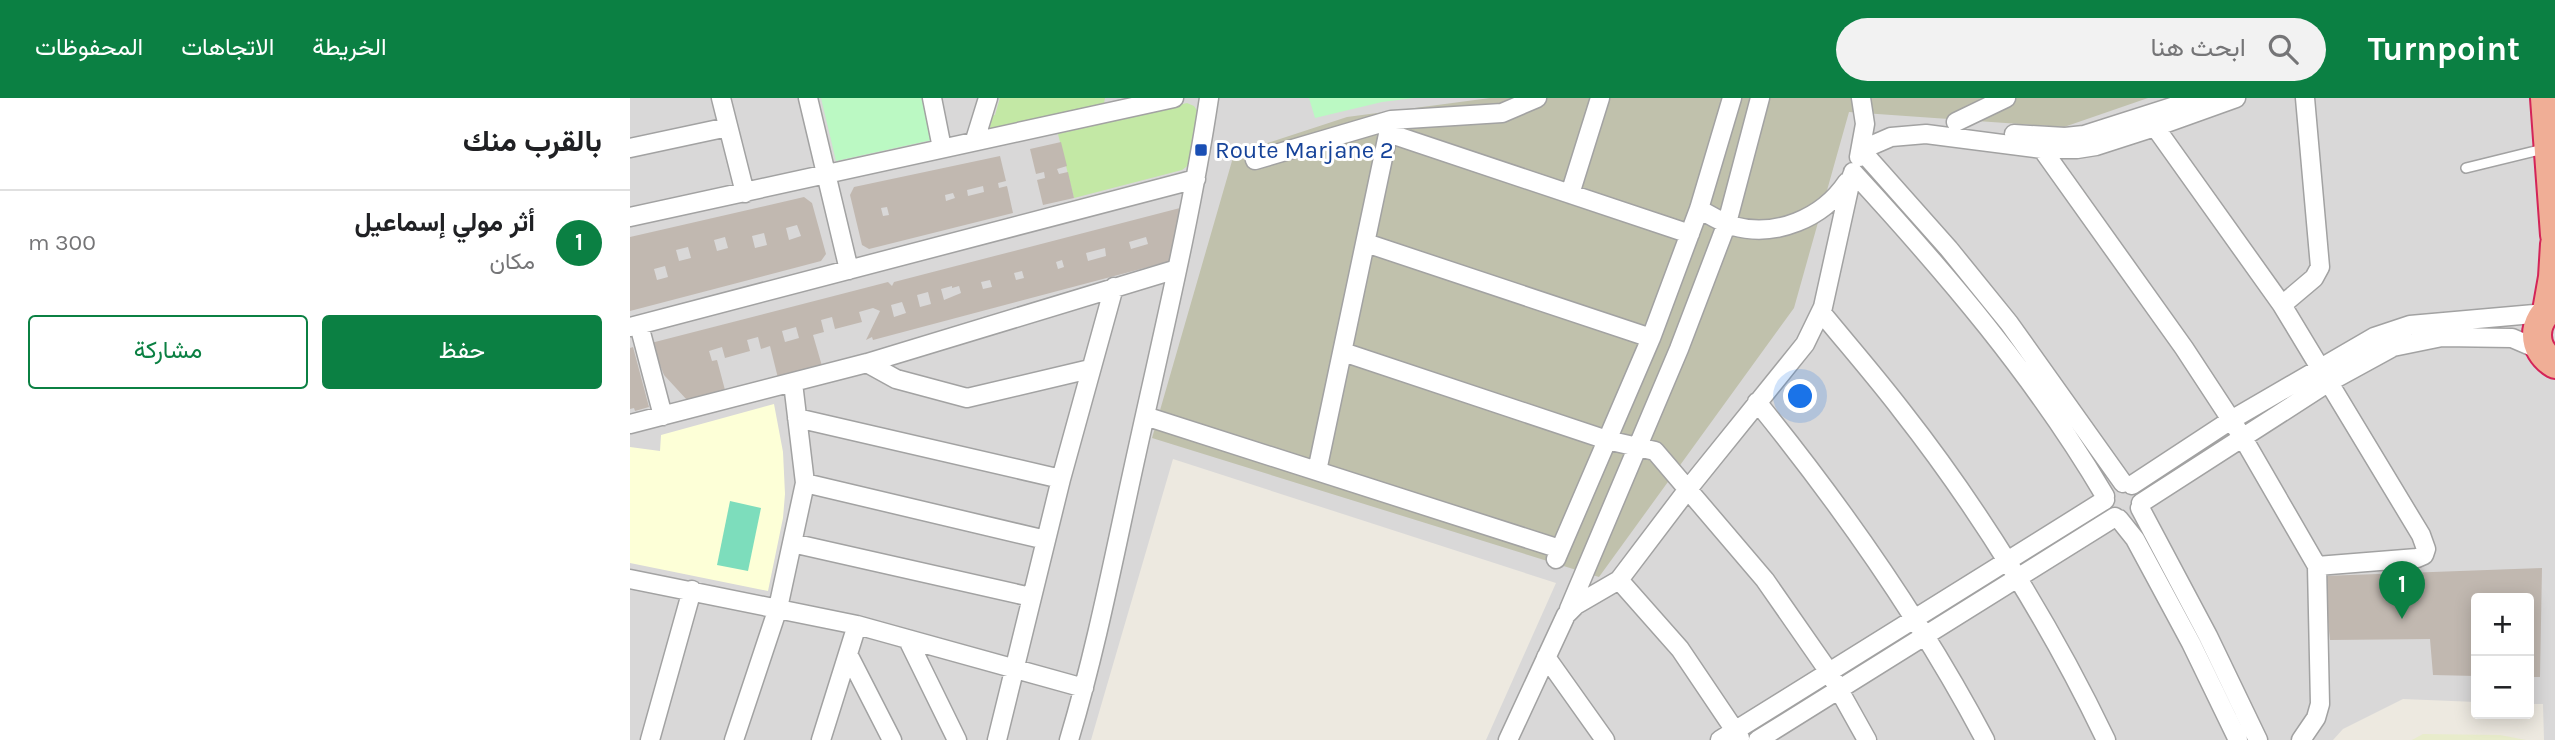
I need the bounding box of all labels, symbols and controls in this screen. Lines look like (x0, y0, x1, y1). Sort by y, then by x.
search box (1836, 18, 2326, 81)
icon: search (2264, 30, 2302, 68)
text: Turnpoint (2368, 30, 2520, 68)
text: ابحث هنا (2150, 32, 2246, 63)
text: المحفوظات (35, 33, 143, 61)
text: الاتجاهات (181, 33, 274, 61)
text: الخريطة (312, 33, 387, 61)
text: بالقرب منك (463, 123, 602, 159)
place label: Route Marjane 2 (1215, 136, 1394, 164)
marker: Route Marjane 2 (1193, 142, 1209, 158)
text: أثر مولي إسماعيل (354, 207, 535, 238)
text: 300 m (28, 229, 96, 256)
text: 1 (575, 229, 583, 256)
text: مكان (489, 248, 535, 275)
button: مشاركة (28, 315, 308, 389)
button: حفظ (322, 315, 602, 389)
your location (1783, 379, 1817, 413)
pin: 1 (2379, 561, 2425, 619)
map controls (2471, 593, 2534, 719)
button: + (2471, 593, 2534, 656)
button: − (2471, 656, 2534, 719)

